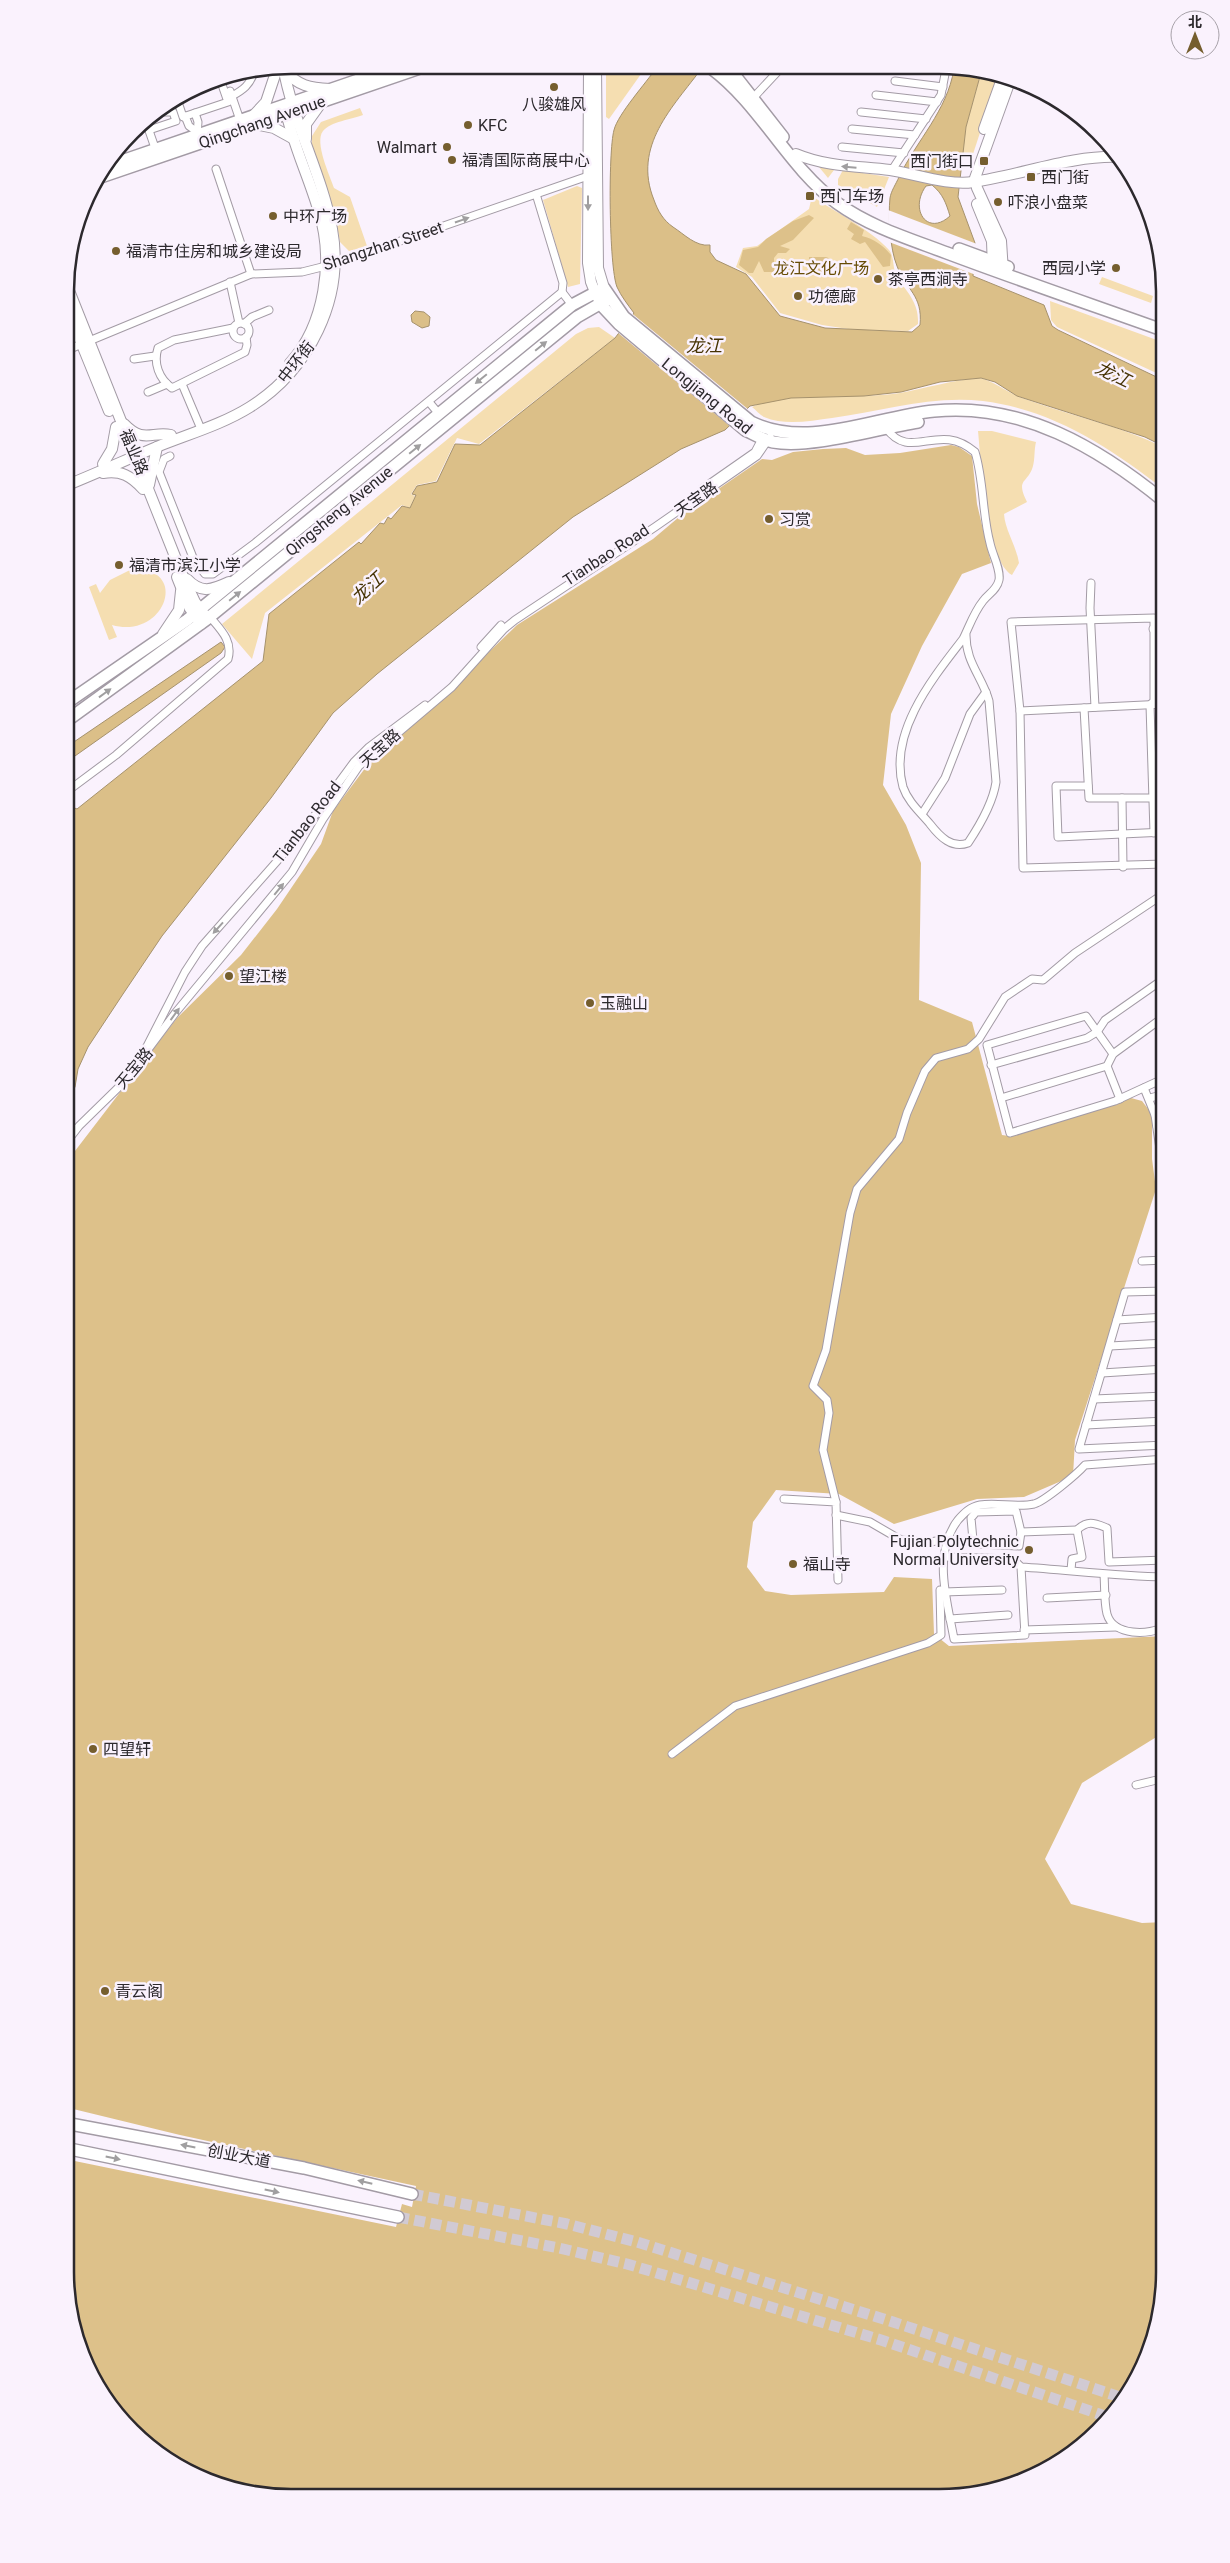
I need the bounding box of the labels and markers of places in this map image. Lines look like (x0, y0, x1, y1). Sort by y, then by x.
marker: 八骏雄风 (548, 81, 560, 93)
place label: 八骏雄风 (522, 95, 586, 114)
place label: KFC (478, 116, 507, 135)
marker: KFC (462, 119, 474, 131)
place label: Walmart (377, 138, 437, 157)
marker: Walmart (441, 141, 453, 153)
place label: 福清国际商展中心 (462, 151, 590, 170)
place label: 西门街口 (910, 152, 974, 171)
marker: 福清国际商展中心 (446, 154, 458, 166)
marker: 西门街口 (978, 155, 990, 167)
place label: 西门街 (1041, 168, 1089, 187)
marker: 西门街 (1025, 171, 1037, 183)
place label: 西门车场 (820, 187, 884, 206)
marker: 西门车场 (804, 190, 816, 202)
place label: 吓浪小盘菜 (1008, 193, 1088, 212)
marker: 吓浪小盘菜 (992, 196, 1004, 208)
place label: 中环广场 (283, 207, 347, 226)
marker: 中环广场 (267, 210, 279, 222)
place label: 福清市住房和城乡建设局 (126, 242, 302, 261)
marker: 福清市住房和城乡建设局 (110, 245, 122, 257)
place label: 西园小学 (1042, 259, 1106, 278)
marker: 西园小学 (1110, 262, 1122, 274)
place label: 茶亭西涧寺 (888, 270, 968, 289)
marker: 茶亭西涧寺 (872, 273, 884, 285)
place label: 功德廊 (808, 287, 856, 306)
marker: 功德廊 (792, 290, 804, 302)
place label: 习赏 (779, 510, 811, 529)
marker: 习赏 (763, 513, 775, 525)
place label: 福清市滨江小学 (129, 556, 241, 575)
marker: 福清市滨江小学 (113, 559, 125, 571)
place label: 望江楼 (239, 967, 287, 986)
marker: 望江楼 (223, 970, 235, 982)
place label: 玉融山 (600, 994, 648, 1013)
marker: 玉融山 (584, 997, 596, 1009)
place label: Fujian Polytechnic Normal University (890, 1532, 1019, 1569)
marker: Fujian Polytechnic Normal University (1023, 1544, 1035, 1556)
place label: 福山寺 (803, 1555, 851, 1574)
marker: 福山寺 (787, 1558, 799, 1570)
place label: 四望轩 (103, 1740, 151, 1759)
marker: 四望轩 (87, 1743, 99, 1755)
place label: 青云阁 (115, 1982, 163, 2001)
marker: 青云阁 (99, 1985, 111, 1997)

